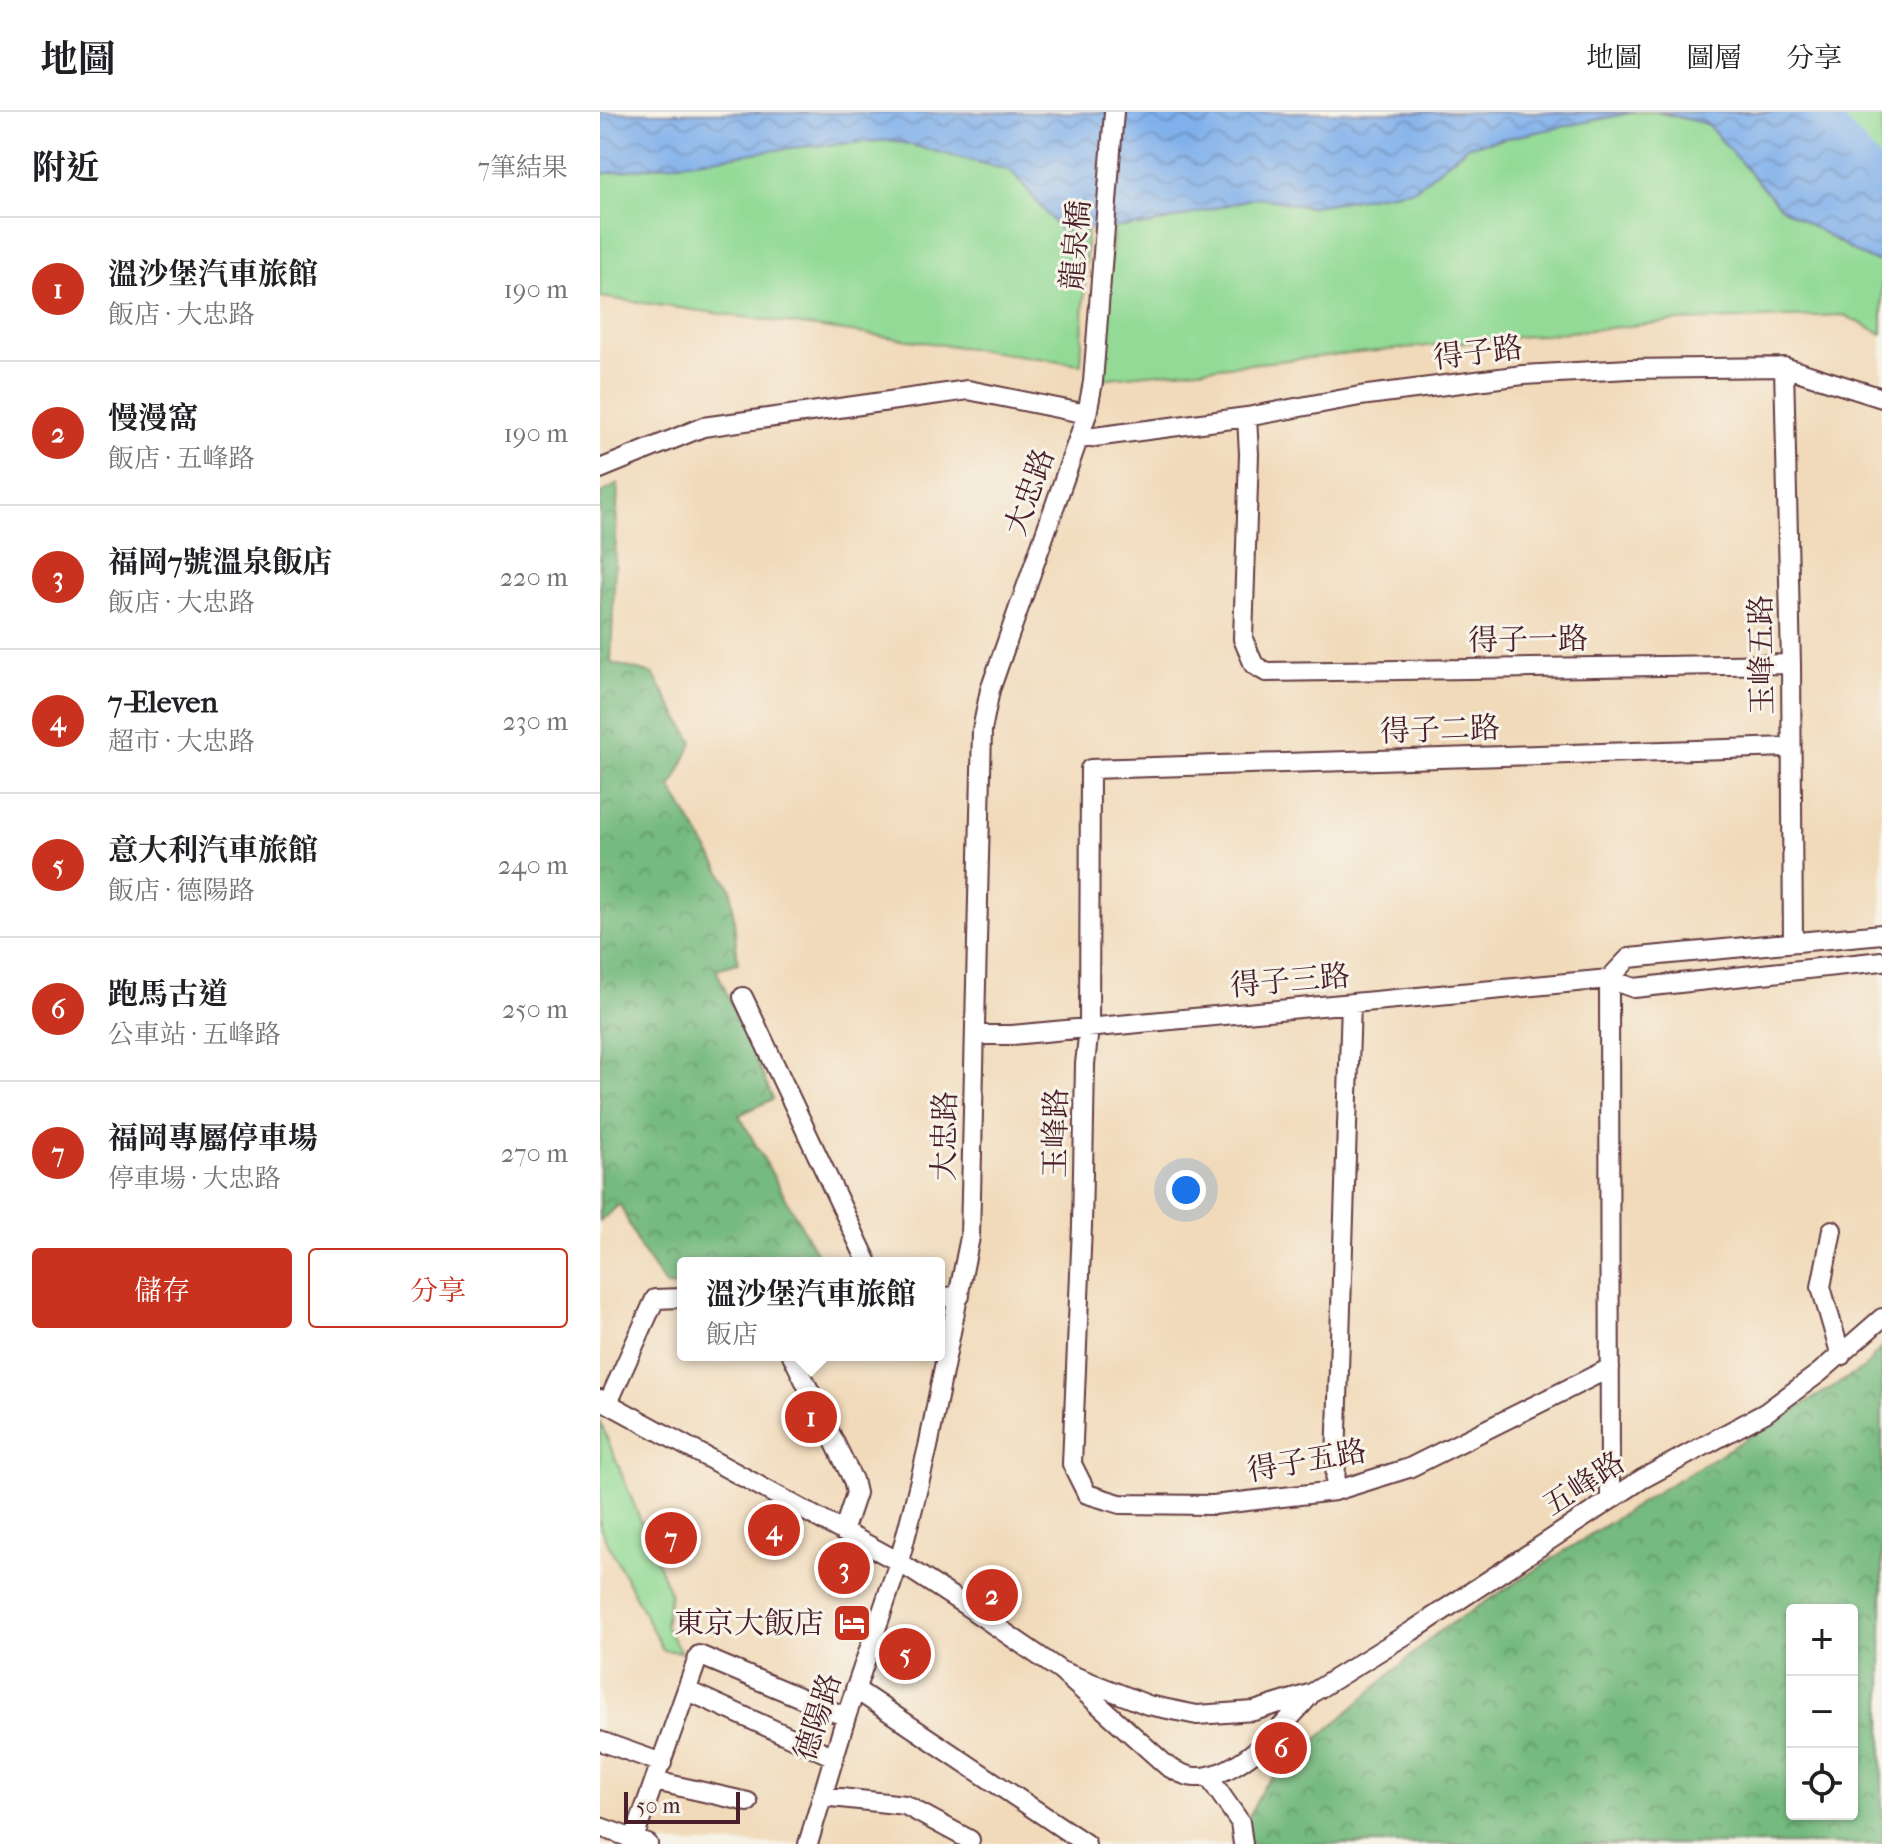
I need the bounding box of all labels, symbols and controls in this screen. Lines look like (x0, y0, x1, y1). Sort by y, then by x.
text: 地圖 (40, 37, 116, 82)
text: 地圖 (1586, 41, 1642, 74)
text: 圖層 (1686, 41, 1742, 74)
text: 分享 (1786, 41, 1842, 74)
text: 附近 (32, 148, 100, 188)
text: 7筆結果 (477, 152, 568, 183)
street label: 龍泉橋 (1055, 199, 1097, 291)
text: 溫沙堡汽車旅館 (108, 257, 318, 292)
text: 1 (53, 274, 63, 305)
text: 190 m (504, 274, 568, 305)
text: 飯店 · 大忠路 (108, 299, 254, 330)
street label: 得子路 (1431, 330, 1525, 376)
text: 慢漫窩 (108, 401, 198, 436)
text: 2 (51, 418, 65, 449)
text: 190 m (504, 418, 568, 449)
text: 飯店 · 五峰路 (108, 443, 254, 474)
street label: 大忠路 (998, 444, 1062, 540)
text: 福岡7號溫泉飯店 (108, 545, 332, 580)
text: 3 (53, 562, 63, 593)
text: 220 m (500, 562, 568, 593)
text: 飯店 · 大忠路 (108, 587, 254, 618)
street label: 玉峰五路 (1743, 595, 1781, 715)
street label: 得子一路 (1468, 621, 1588, 659)
text: 7-Eleven (108, 685, 218, 720)
text: 4 (50, 706, 66, 737)
text: 230 m (502, 706, 568, 737)
street label: 得子二路 (1379, 710, 1501, 750)
text: 超市 · 大忠路 (108, 726, 254, 757)
text: 意大利汽車旅館 (108, 833, 318, 868)
text: 5 (52, 850, 64, 881)
text: 240 m (498, 850, 568, 881)
text: 飯店 · 德陽路 (108, 875, 254, 906)
street label: 得子三路 (1229, 958, 1351, 1004)
text: 跑馬古道 (108, 977, 228, 1012)
text: 6 (51, 994, 65, 1025)
text: 250 m (502, 994, 568, 1025)
text: 公車站 · 五峰路 (108, 1019, 280, 1050)
street label: 玉峰路 (1038, 1088, 1074, 1178)
street label: 大忠路 (927, 1091, 963, 1181)
text: 福岡專屬停車場 (108, 1121, 318, 1156)
text: 7 (52, 1138, 64, 1169)
text: 270 m (501, 1138, 568, 1169)
text: 停車場 · 大忠路 (108, 1163, 280, 1194)
your location (1166, 1170, 1206, 1210)
button: 儲存 (32, 1248, 292, 1328)
button: 分享 (308, 1248, 568, 1328)
popup (677, 1257, 945, 1361)
text: 溫沙堡汽車旅館 (706, 1277, 916, 1312)
text: 飯店 (706, 1319, 758, 1350)
pin: 1 (785, 1387, 837, 1447)
street label: 得子五路 (1245, 1433, 1369, 1489)
street label: 五峰路 (1537, 1445, 1631, 1523)
pin: 4 (748, 1500, 800, 1560)
pin: 7 (645, 1508, 697, 1568)
pin: 3 (818, 1538, 870, 1598)
pin: 2 (966, 1565, 1018, 1625)
hotel icon: 東京大飯店 (831, 1602, 873, 1644)
map controls (1786, 1604, 1858, 1820)
button: + (1786, 1604, 1858, 1676)
place label: 東京大飯店 (674, 1606, 824, 1641)
pin: 5 (879, 1624, 931, 1684)
street label: 德陽路 (787, 1669, 849, 1765)
button: − (1786, 1676, 1858, 1748)
pin: 6 (1255, 1718, 1307, 1778)
button: locate (1786, 1748, 1858, 1820)
scale bar (624, 1788, 740, 1824)
text: 50 m (636, 1793, 681, 1819)

